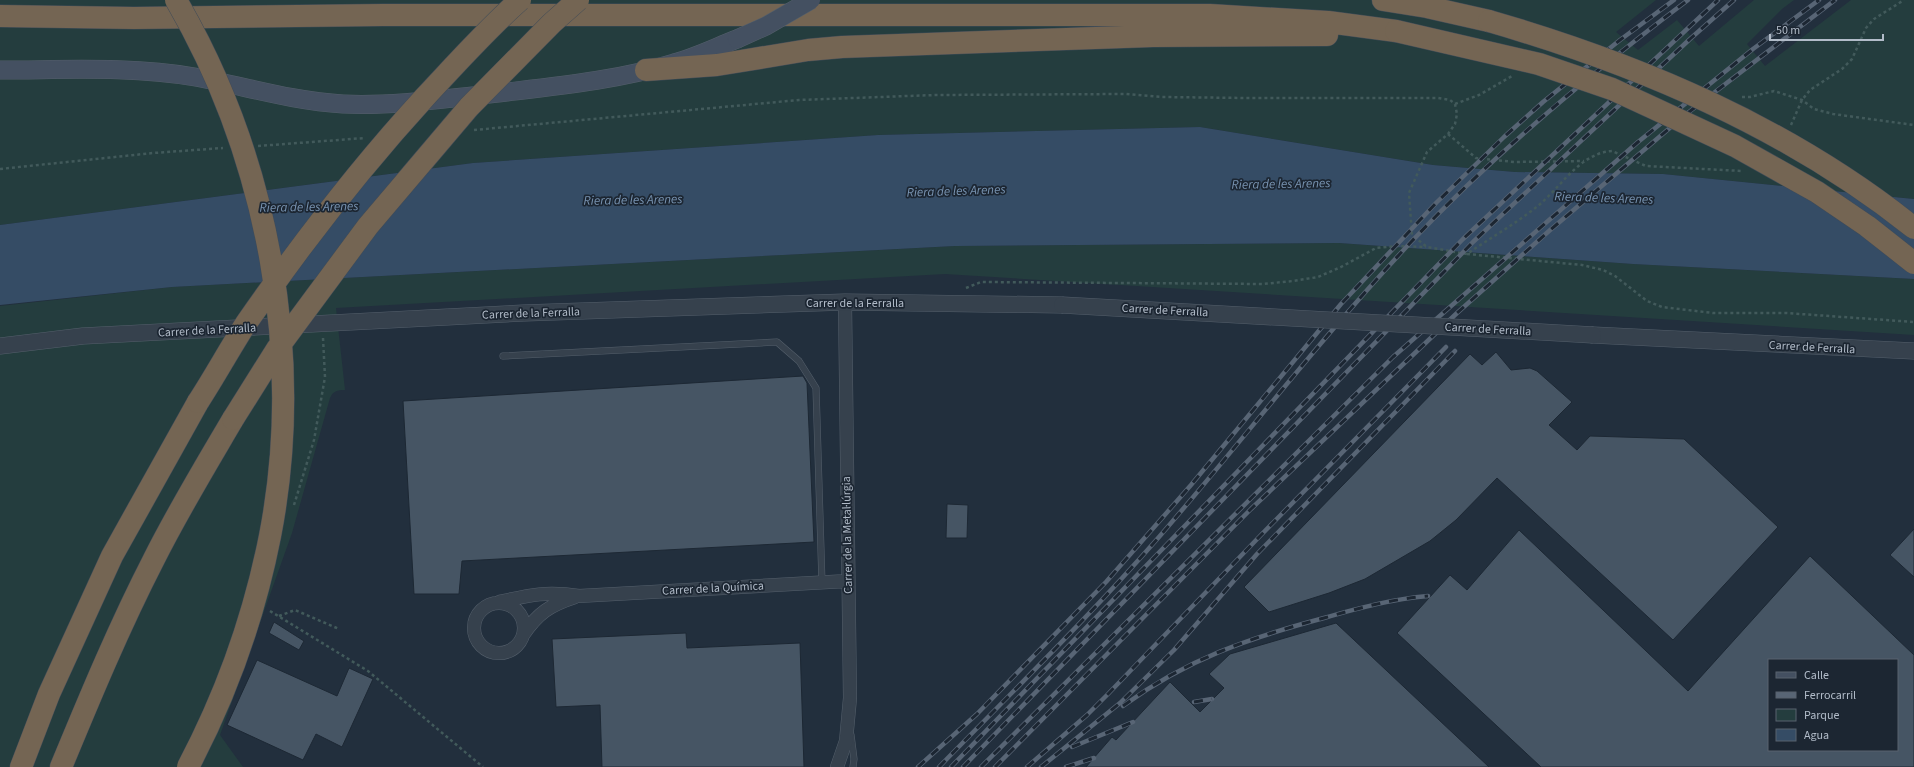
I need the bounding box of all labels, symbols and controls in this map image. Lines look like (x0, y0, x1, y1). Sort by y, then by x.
scale bar (1770, 16, 1883, 42)
text: 50 m (1776, 22, 1800, 39)
water label: Riera de les Arenes (1231, 174, 1331, 194)
water label: Riera de les Arenes (906, 180, 1006, 202)
water label: Riera de les Arenes (1554, 187, 1654, 209)
water label: Riera de les Arenes (583, 190, 683, 210)
water label: Riera de les Arenes (259, 197, 359, 217)
street label: Carrer de la Ferralla (806, 295, 904, 312)
street label: Carrer de Ferralla (1121, 300, 1209, 321)
street label: Carrer de la Ferralla (482, 303, 580, 324)
street label: Carrer de la Ferralla (158, 319, 256, 342)
street label: Carrer de Ferralla (1444, 319, 1532, 340)
street label: Carrer de Ferralla (1768, 337, 1856, 358)
street label: Carrer de la Metal·lúrgia (838, 476, 857, 594)
street label: Carrer de la Química (662, 577, 764, 600)
legend (1768, 659, 1898, 751)
text: Calle (1804, 667, 1829, 684)
text: Ferrocarril (1804, 687, 1856, 704)
text: Parque (1804, 707, 1840, 724)
text: Agua (1804, 727, 1829, 744)

